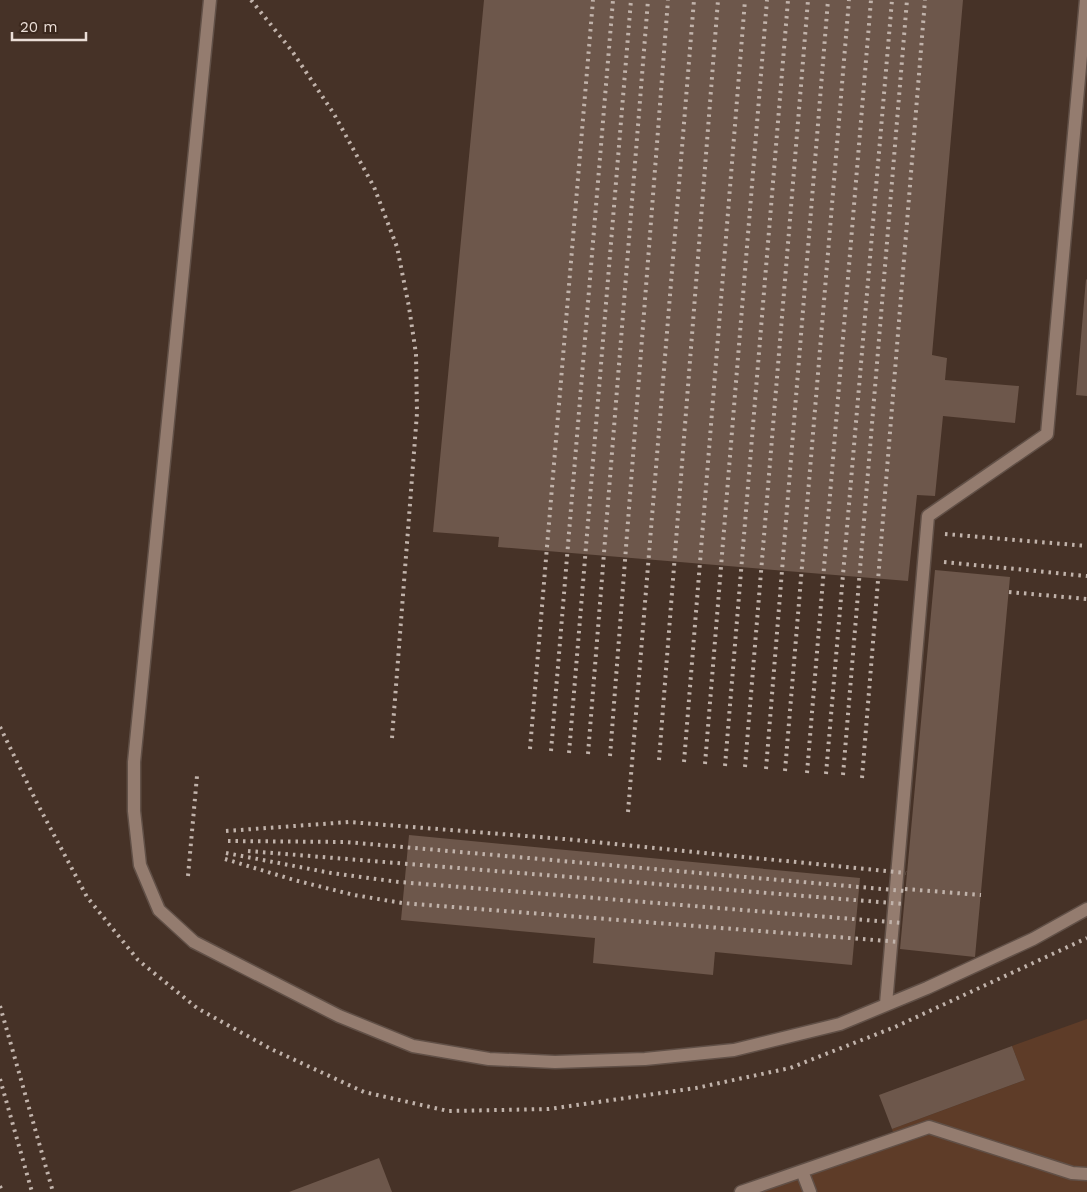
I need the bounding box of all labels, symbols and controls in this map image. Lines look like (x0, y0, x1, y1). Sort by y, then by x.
scale bar (12, 10, 86, 42)
text: 20 m (20, 18, 58, 36)

